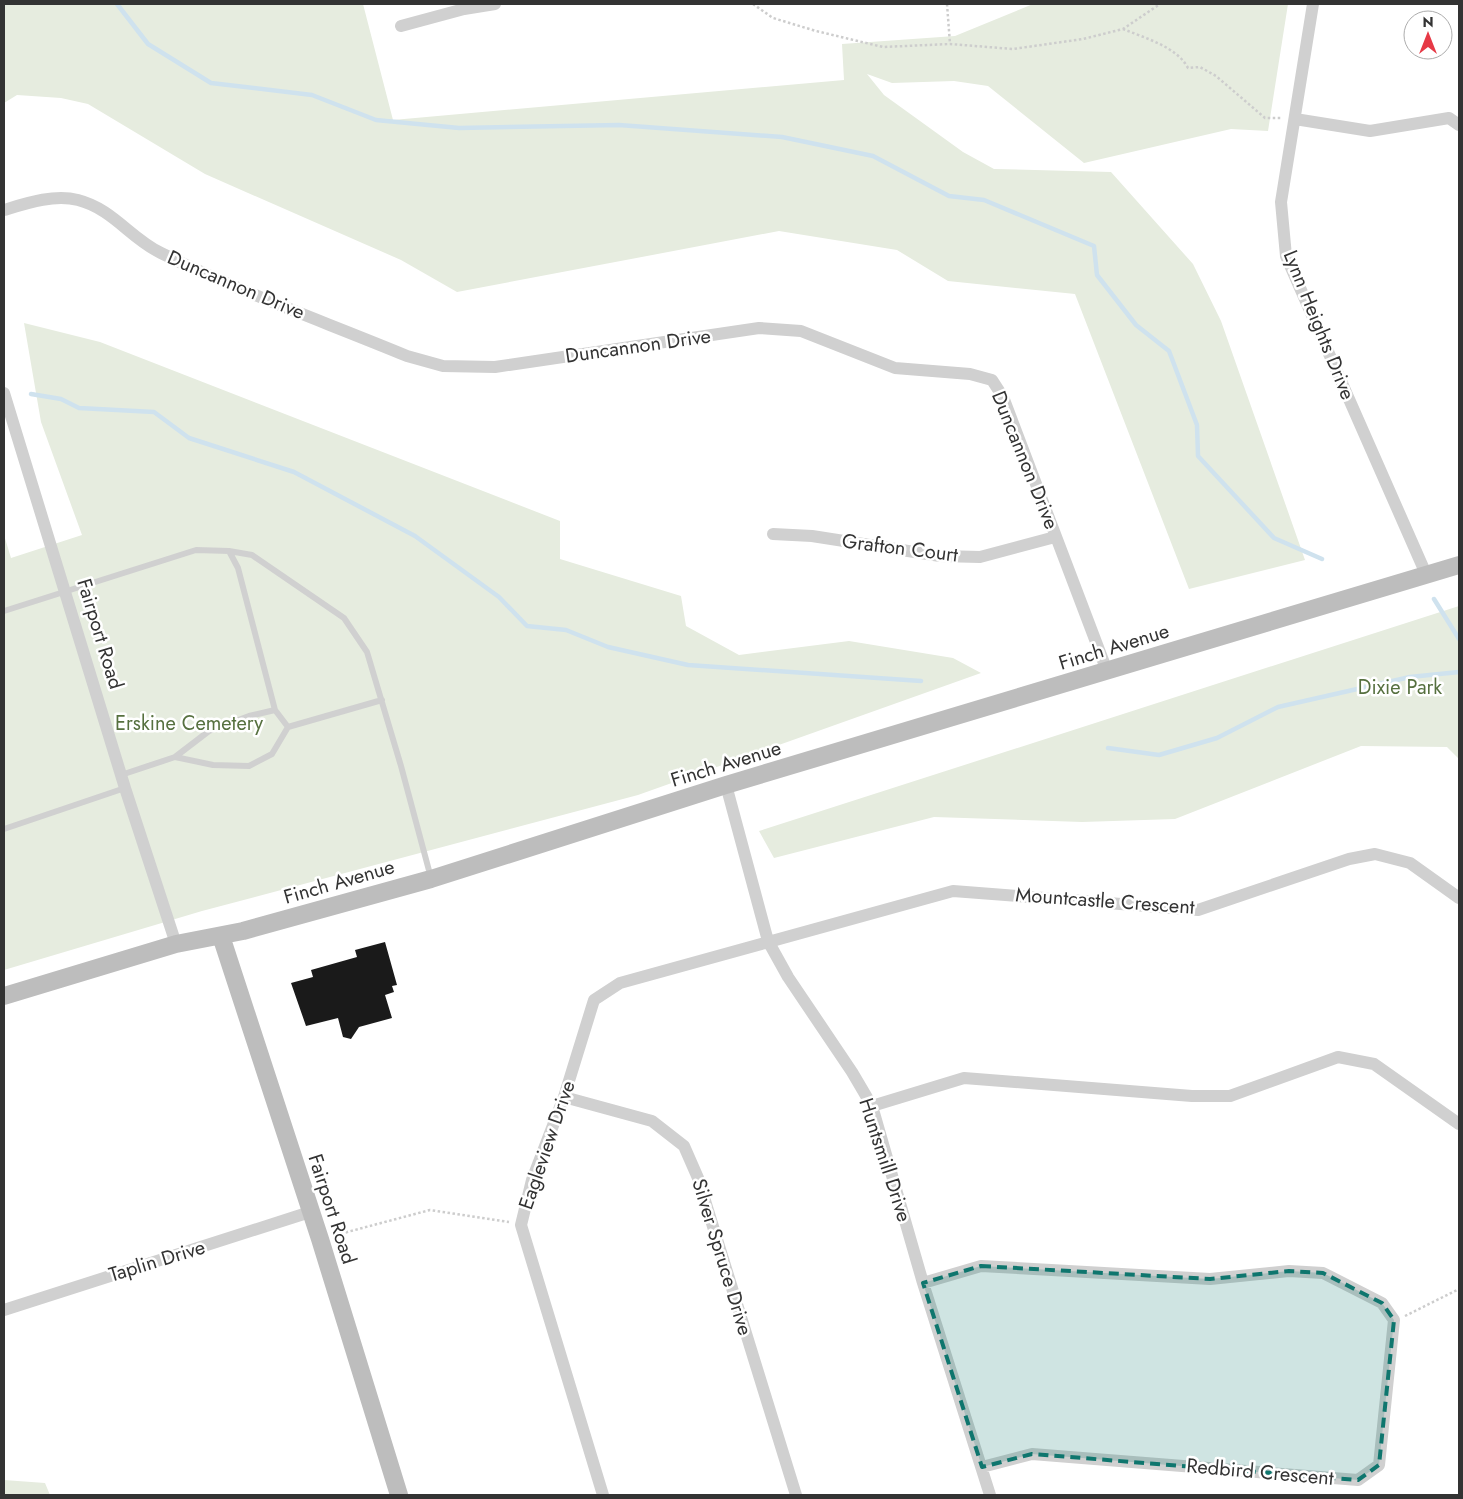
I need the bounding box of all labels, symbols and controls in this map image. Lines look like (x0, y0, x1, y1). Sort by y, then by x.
north arrow (1403, 10, 1453, 60)
text: N (1422, 12, 1434, 32)
street label: Duncannon Drive (163, 243, 309, 327)
street label: Lynn Heights Drive (1276, 246, 1362, 404)
street label: Duncannon Drive (563, 321, 713, 371)
street label: Duncannon Drive (984, 387, 1066, 533)
street label: Grafton Court (840, 526, 960, 570)
street label: Fairport Road (69, 575, 131, 693)
street label: Finch Avenue (1055, 616, 1173, 678)
park label: Dixie Park (1358, 673, 1442, 702)
park label: Erskine Cemetery (115, 709, 263, 738)
street label: Finch Avenue (667, 733, 785, 795)
street label: Finch Avenue (280, 852, 398, 912)
street label: Mountcastle Crescent (1014, 880, 1196, 922)
street label: Eagleview Drive (511, 1077, 583, 1213)
street label: Huntsmill Drive (851, 1094, 919, 1226)
street label: Fairport Road (301, 1150, 363, 1268)
street label: Silver Spruce Drive (684, 1175, 760, 1339)
street label: Taplin Drive (105, 1233, 209, 1289)
street label: Redbird Crescent (1185, 1451, 1335, 1493)

